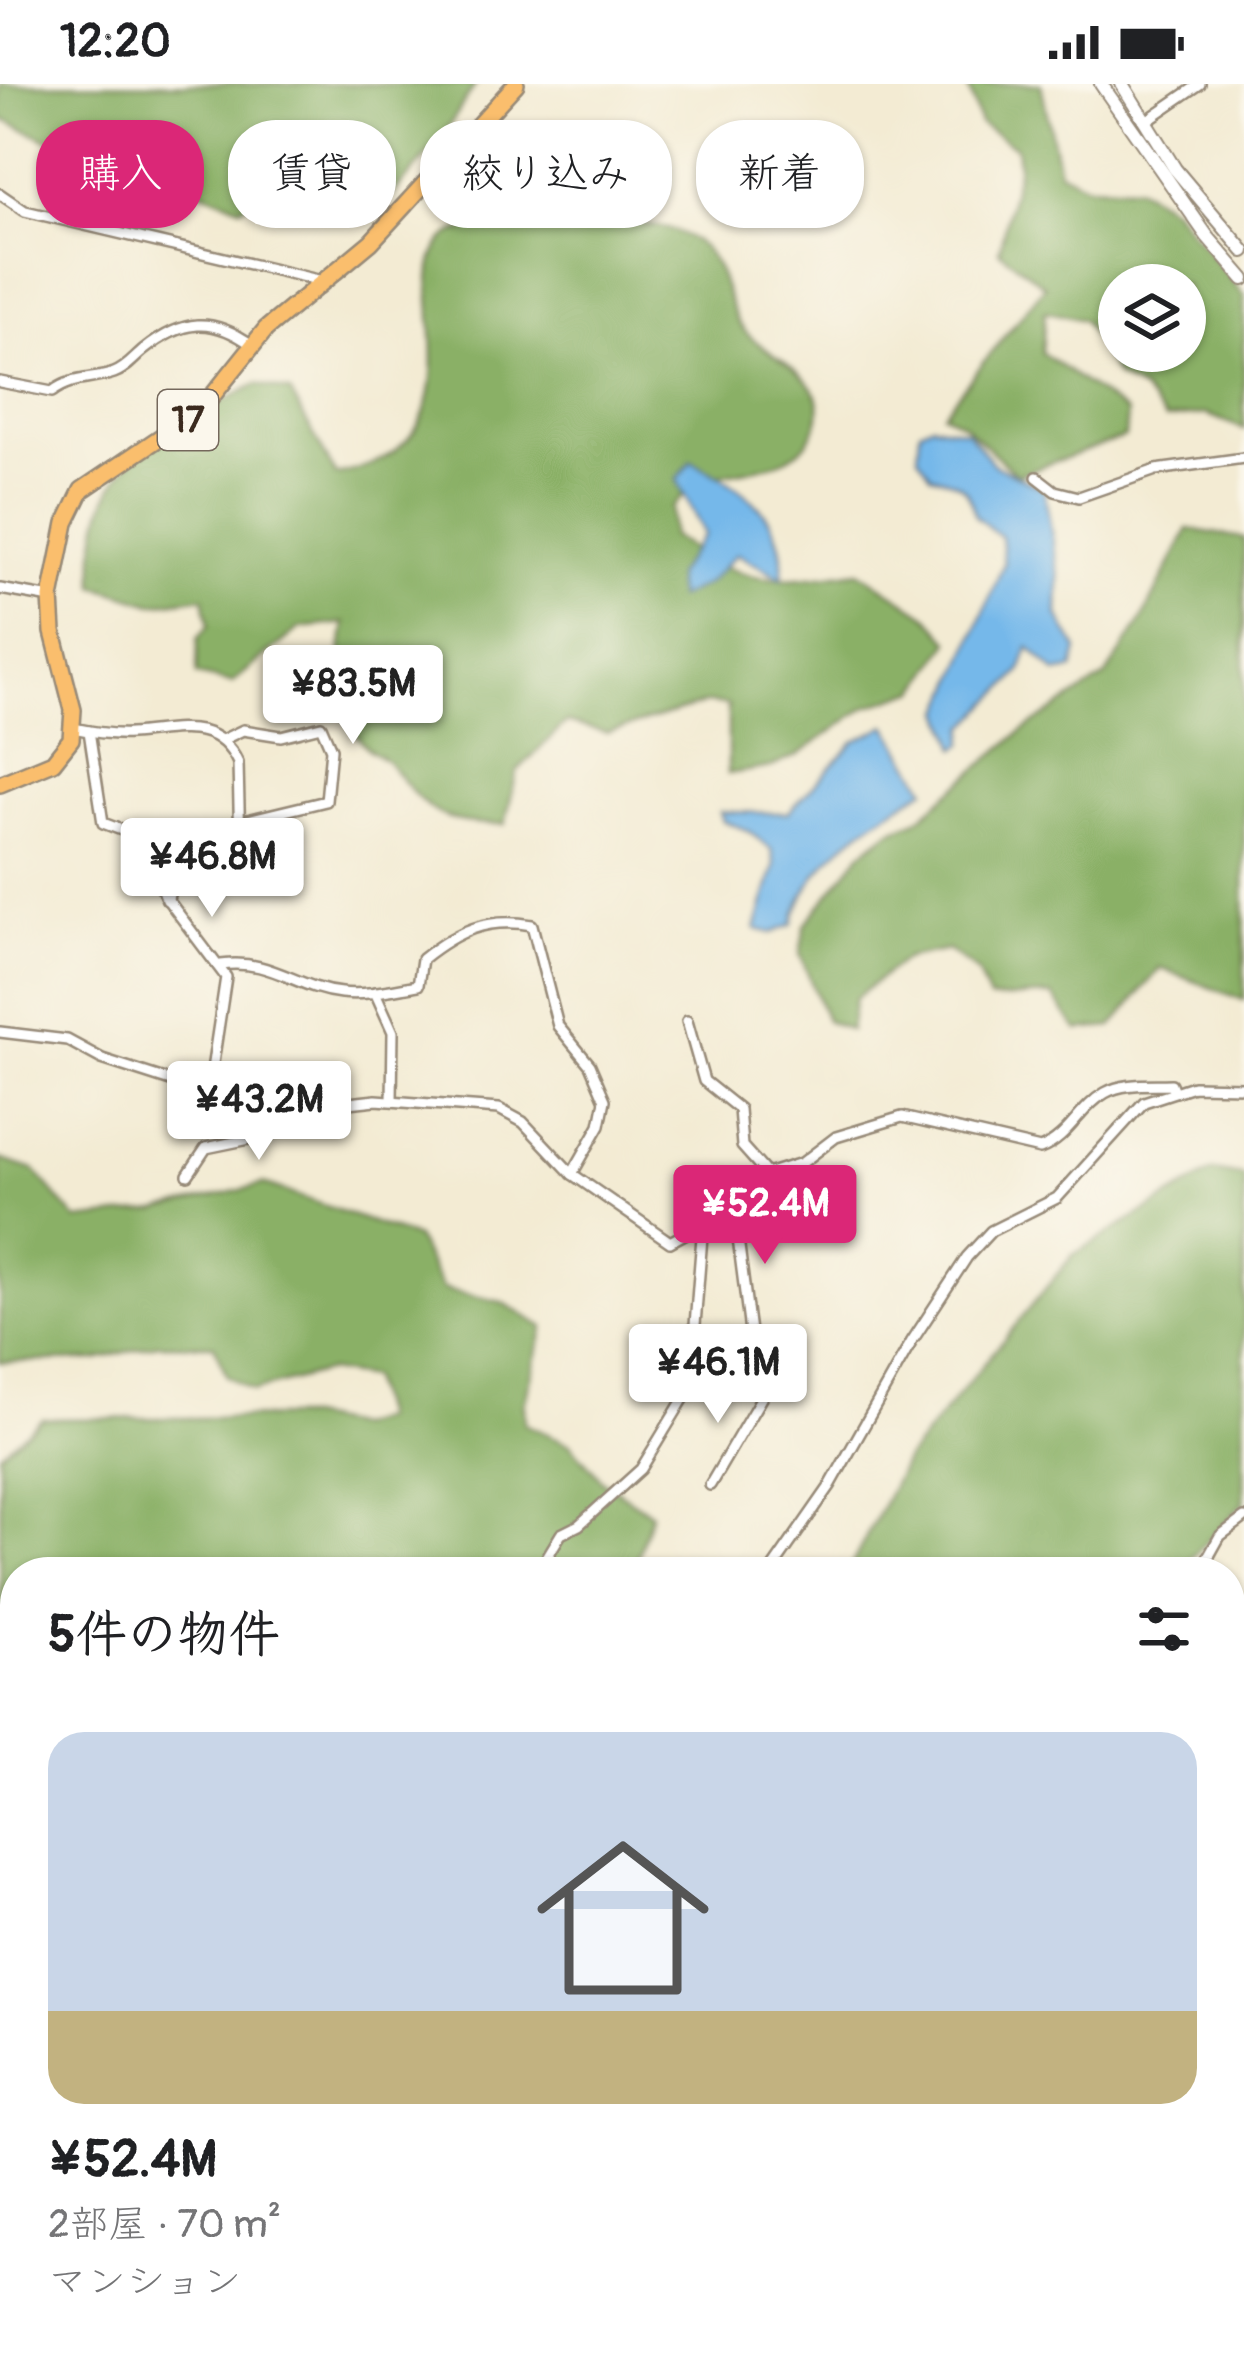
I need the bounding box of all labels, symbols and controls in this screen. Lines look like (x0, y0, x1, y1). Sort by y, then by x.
text: 12:20 (60, 14, 171, 70)
chip: 購入 (36, 120, 204, 228)
chip: 賃貸 (228, 120, 396, 228)
chip: 絞り込み (420, 120, 672, 228)
chip: 新着 (696, 120, 864, 228)
map controls (1098, 264, 1206, 372)
button: layers (1098, 264, 1206, 372)
road number: 17 (158, 390, 218, 450)
pin: ¥83.5M (255, 645, 451, 747)
text: ¥83.5M (290, 659, 416, 708)
pin: ¥46.8M (114, 818, 310, 920)
text: ¥46.8M (148, 832, 276, 881)
pin: ¥43.2M (161, 1061, 357, 1163)
text: ¥43.2M (194, 1075, 324, 1124)
pin: ¥52.4M (667, 1165, 863, 1267)
text: ¥52.4M (700, 1179, 830, 1228)
pin: ¥46.1M (620, 1324, 816, 1426)
text: ¥46.1M (656, 1338, 780, 1387)
icon: filters (1131, 1596, 1197, 1662)
text: 5件の物件 (48, 1603, 280, 1667)
icon: home (515, 1810, 731, 2026)
text: ¥52.4M (48, 2128, 217, 2192)
text: 2部屋 · 70 m² (48, 2200, 281, 2249)
text: マンション (48, 2257, 241, 2306)

